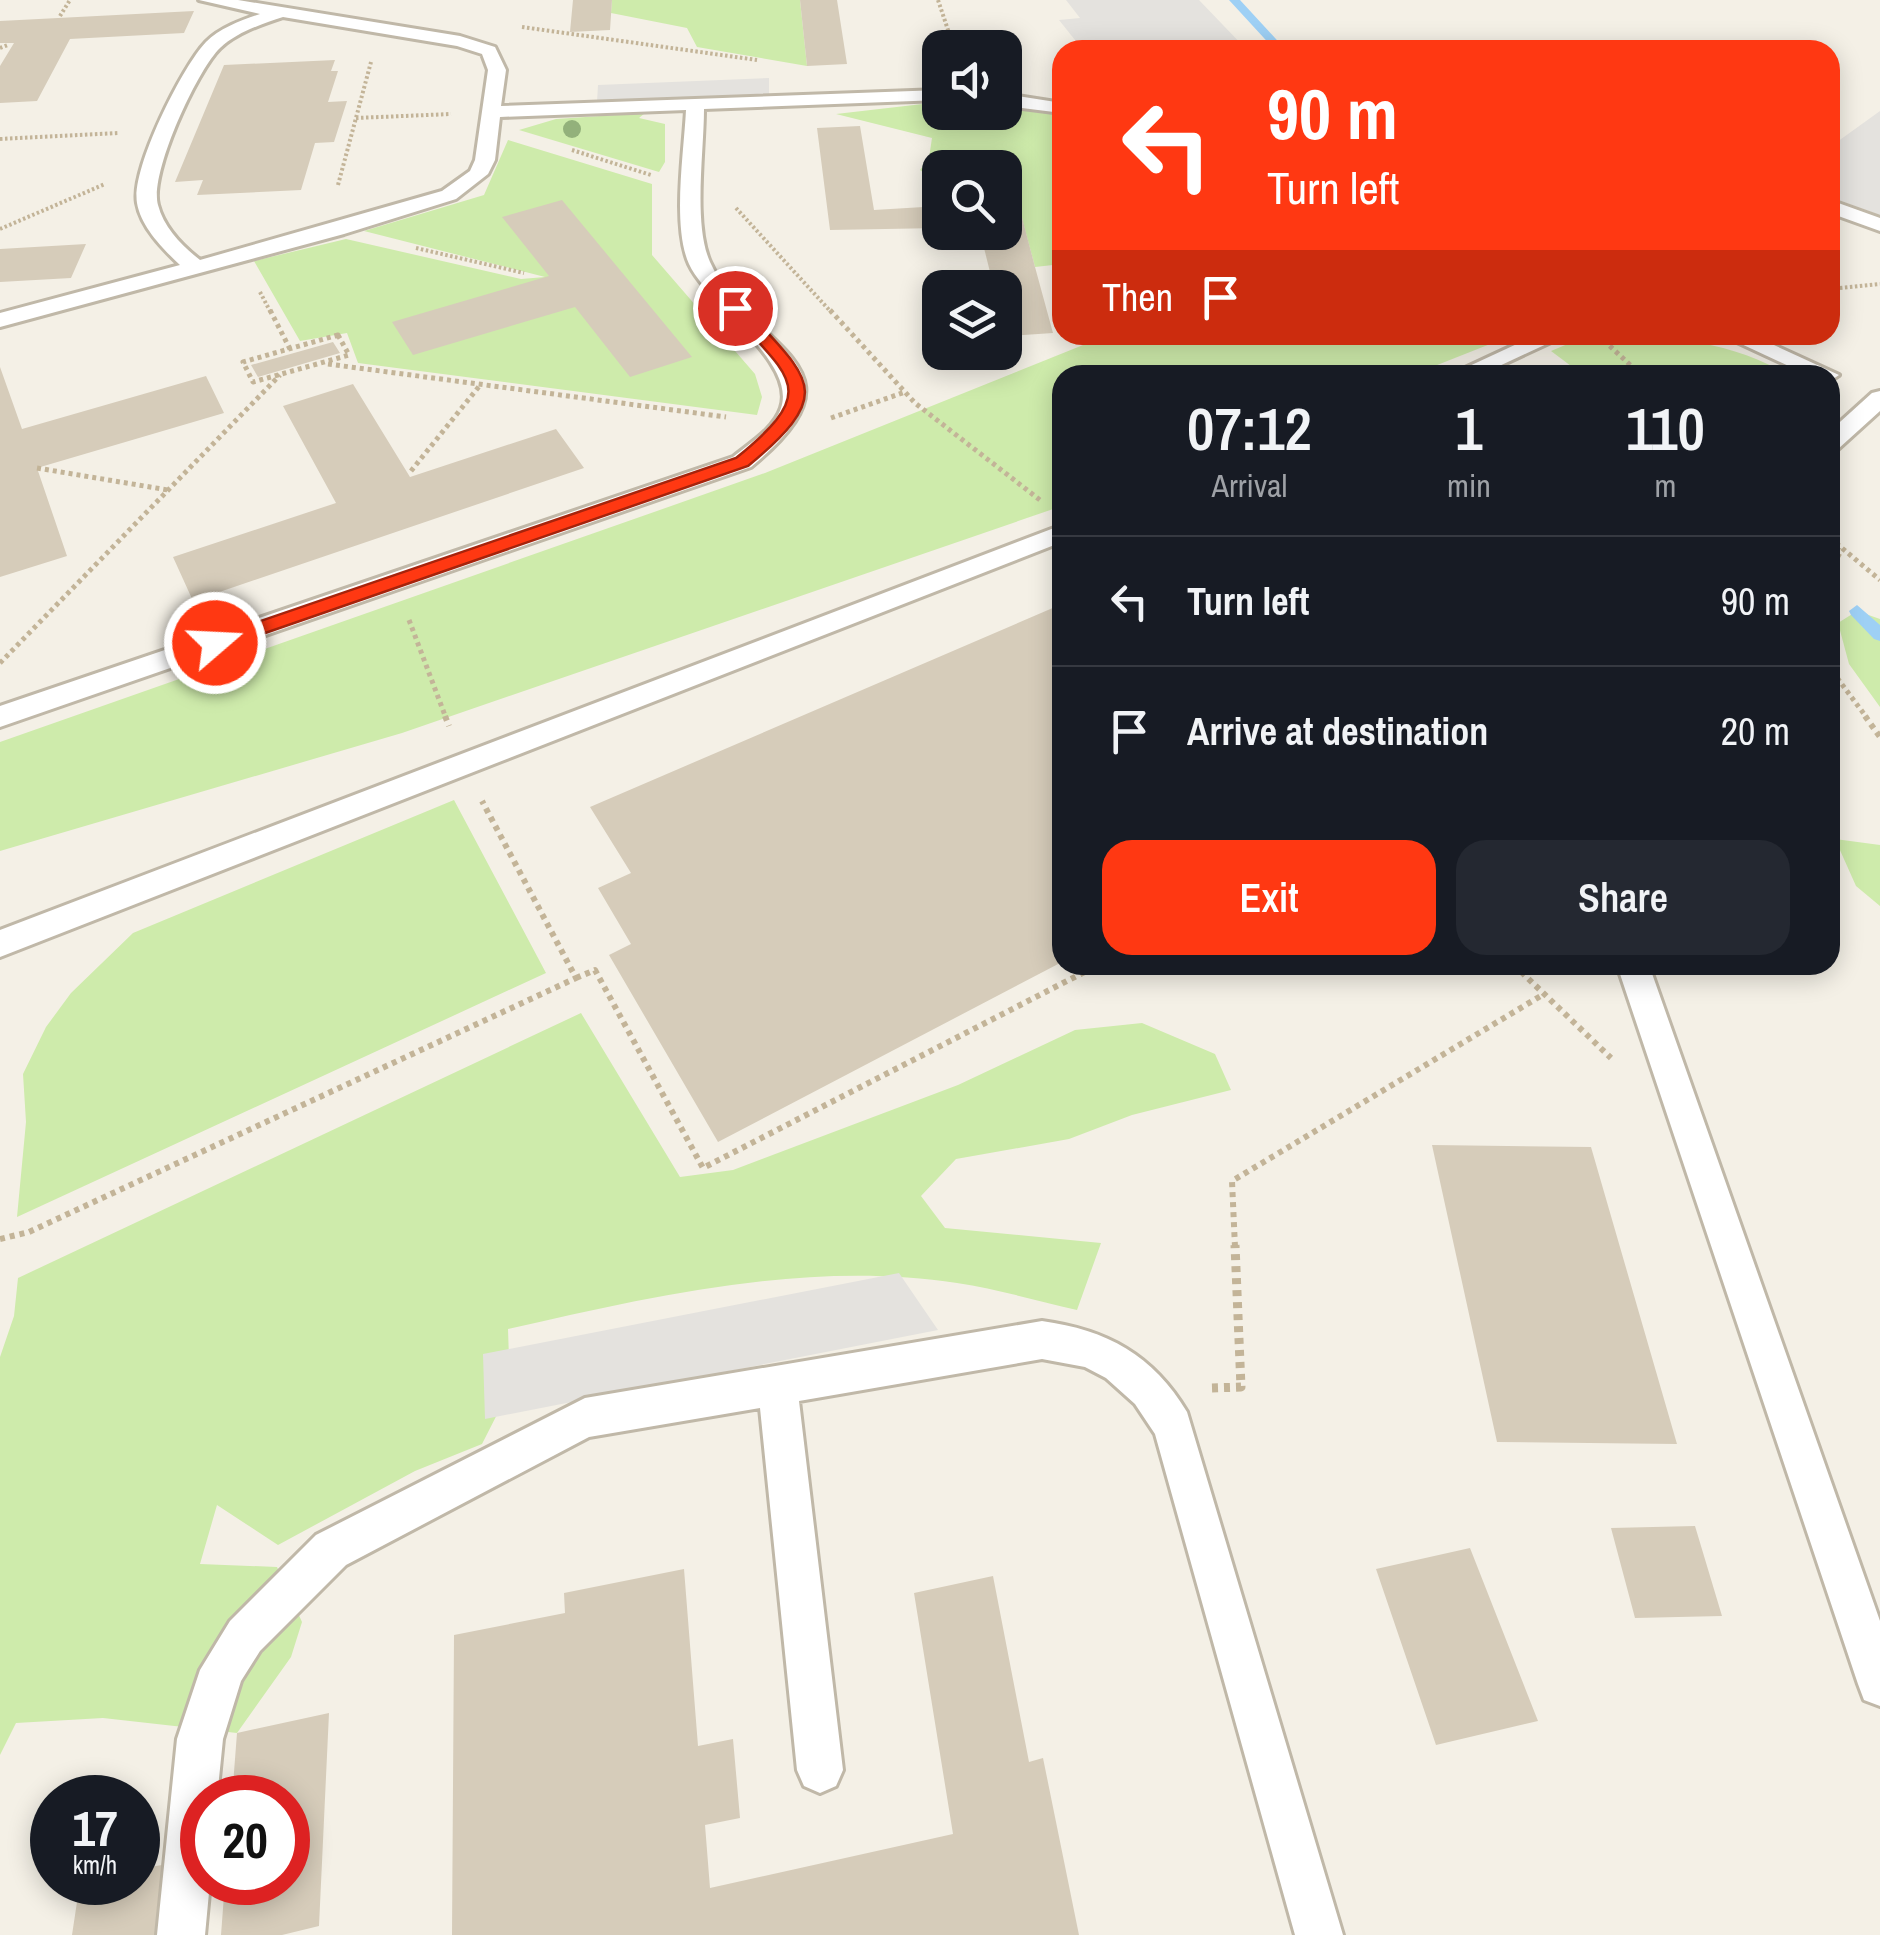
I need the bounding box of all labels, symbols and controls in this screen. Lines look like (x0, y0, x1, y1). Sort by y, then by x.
map controls (922, 30, 1022, 370)
button: sound (922, 30, 1022, 130)
text: 90 m (1267, 67, 1398, 161)
icon: left (1102, 80, 1232, 210)
button: search (922, 150, 1022, 250)
text: Turn left (1267, 157, 1399, 218)
pin (693, 266, 778, 351)
button: layers (922, 270, 1022, 370)
icon: arrive (1193, 270, 1248, 325)
text: Then (1102, 272, 1173, 323)
icon: arrive (708, 281, 763, 336)
text: 07:12 (1187, 388, 1312, 469)
text: 1 (1455, 388, 1483, 469)
text: 110 (1626, 388, 1705, 469)
text: Arrival (1212, 464, 1287, 507)
text: min (1447, 464, 1491, 507)
text: m (1654, 464, 1676, 507)
icon: left (1102, 574, 1157, 629)
text: Turn left (1187, 576, 1309, 627)
text: 90 m (1721, 576, 1790, 627)
position arrow (163, 591, 267, 695)
icon: arrive (1102, 704, 1157, 759)
text: Arrive at destination (1187, 706, 1488, 757)
text: 20 m (1721, 706, 1790, 757)
button: Exit (1102, 840, 1436, 955)
button: Share (1456, 840, 1790, 955)
speed limit sign: 20 (180, 1775, 310, 1905)
text: 17 (72, 1794, 118, 1862)
text: km/h (73, 1848, 117, 1882)

